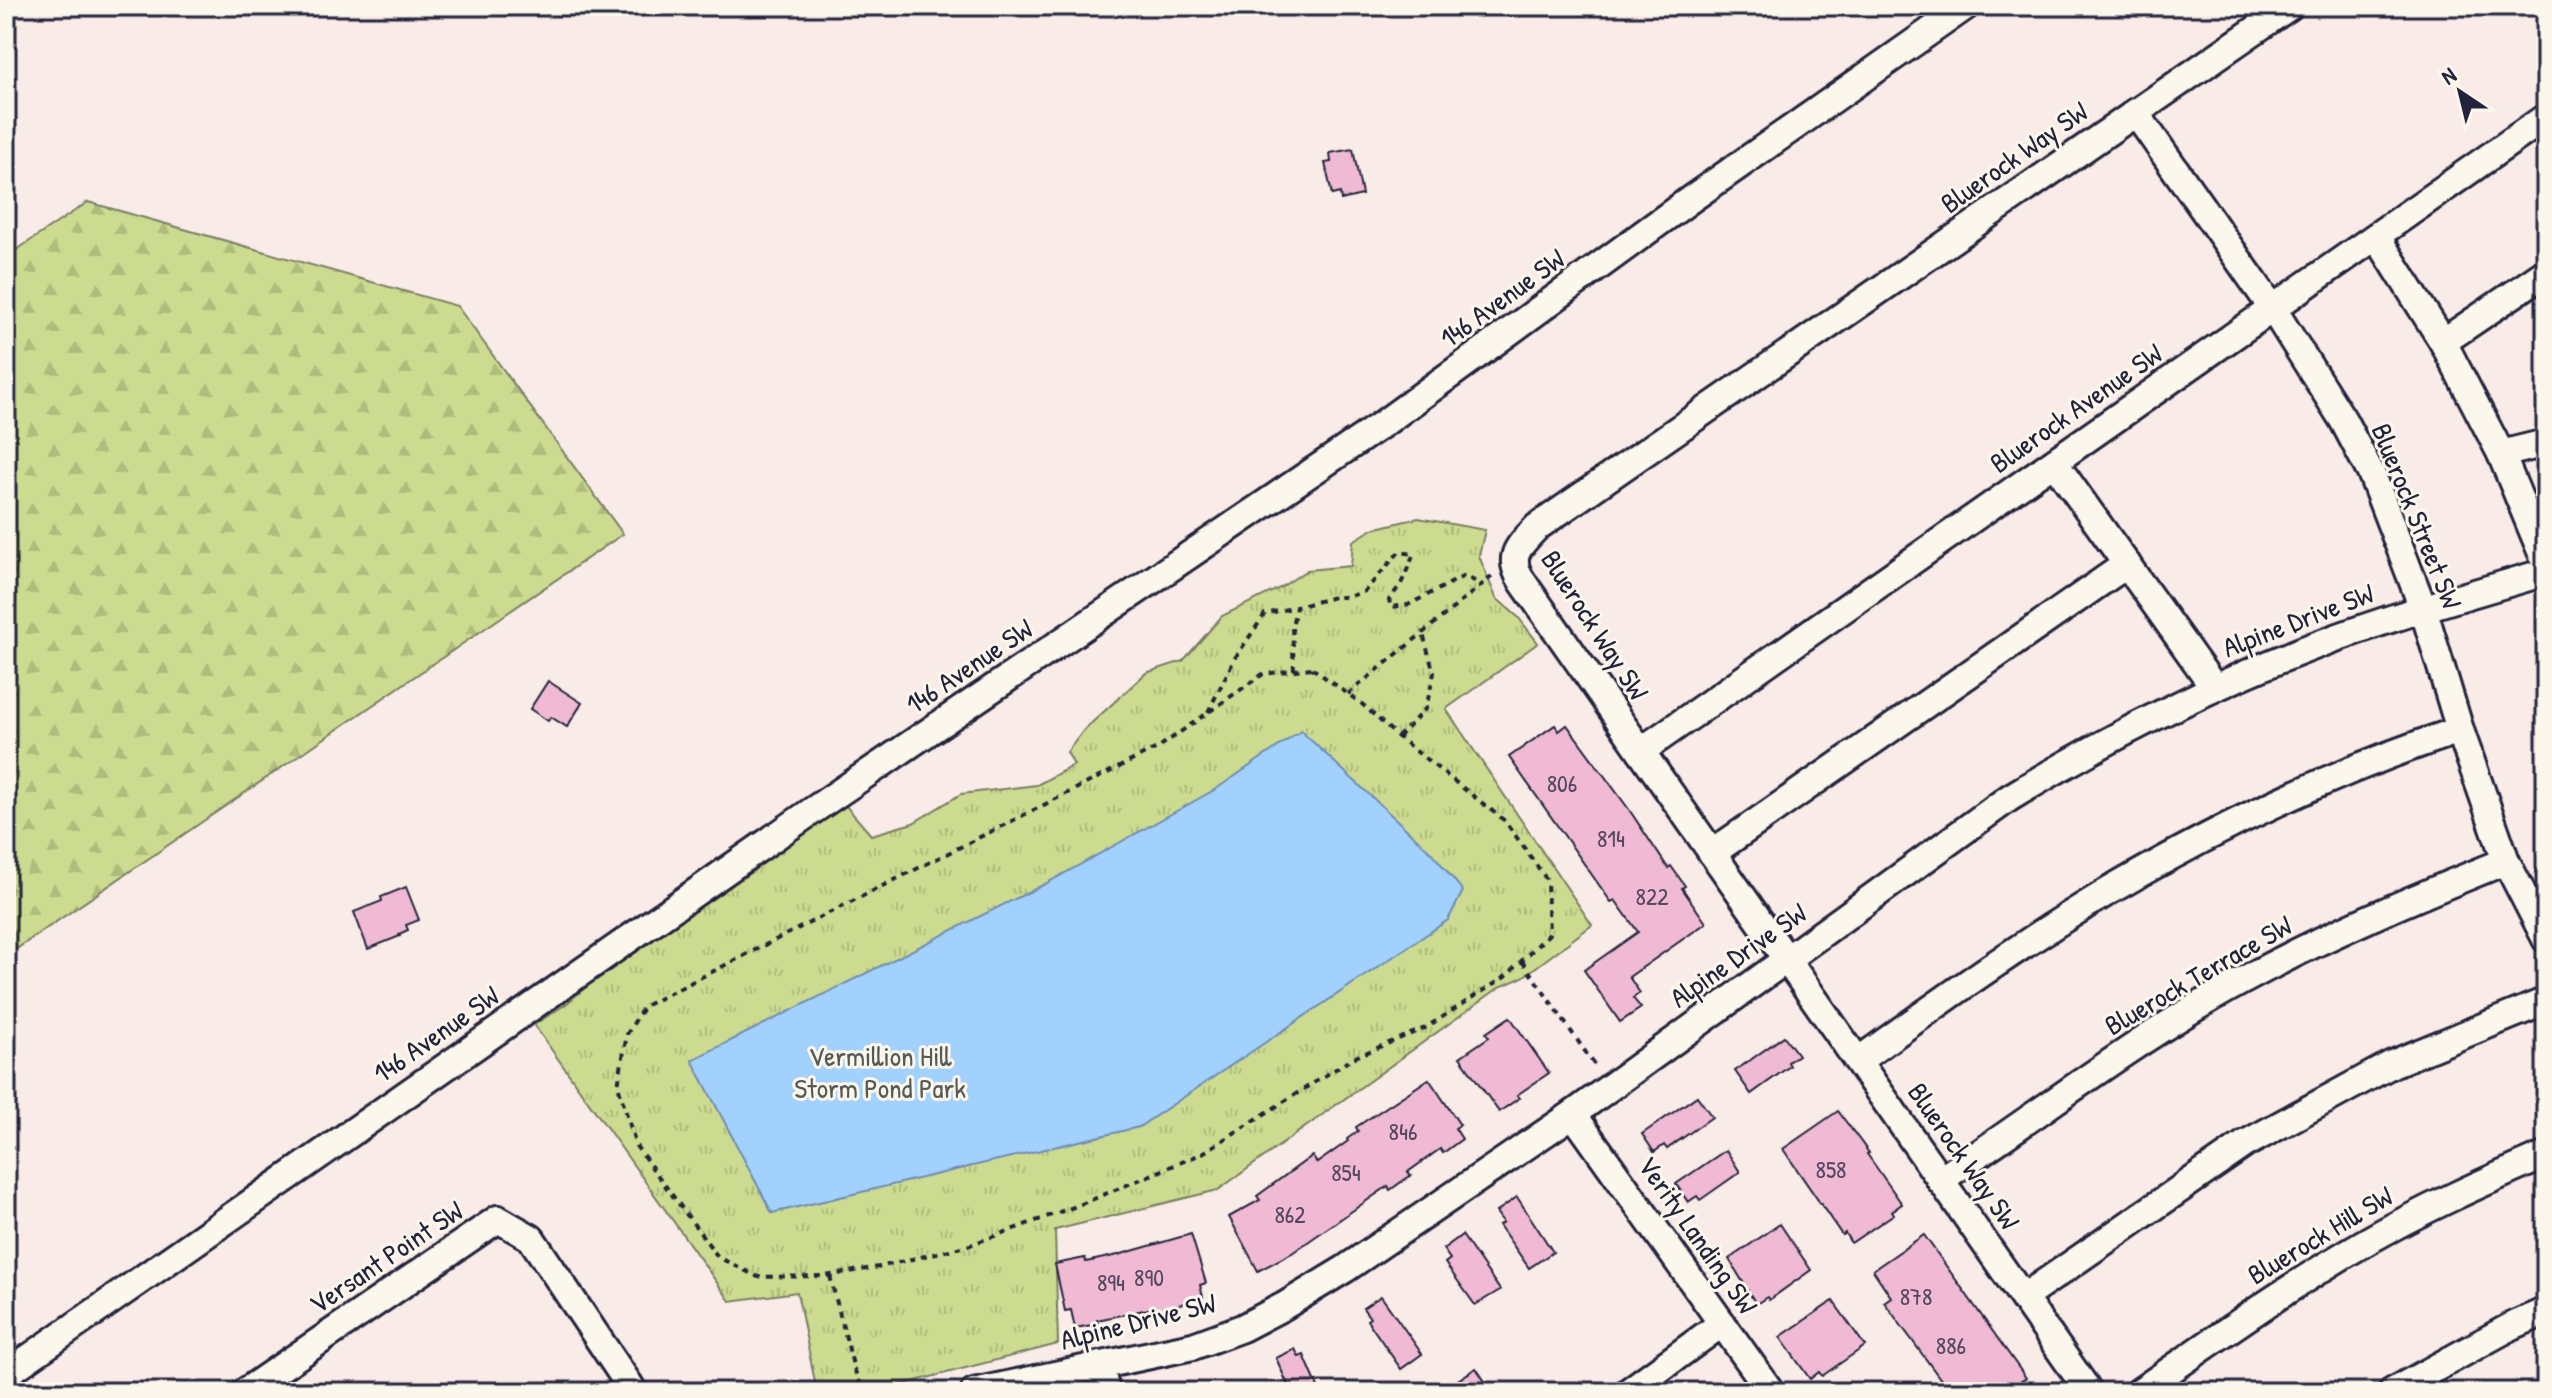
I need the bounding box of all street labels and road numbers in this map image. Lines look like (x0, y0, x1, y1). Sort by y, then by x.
street label: Bluerock Way SW (1933, 92, 2095, 222)
street label: 146 Avenue SW (1432, 240, 1572, 356)
street label: Bluerock Avenue SW (1982, 334, 2170, 482)
street label: Bluerock Street SW (2363, 418, 2471, 614)
street label: Bluerock Way SW (1532, 543, 1658, 707)
street label: Alpine Drive SW (2217, 574, 2379, 666)
street label: 146 Avenue SW (898, 609, 1040, 723)
street label: Alpine Drive SW (1662, 894, 1814, 1016)
street label: Bluerock Terrace SW (2097, 906, 2299, 1044)
street label: 146 Avenue SW (365, 977, 507, 1091)
street label: Bluerock Way SW (1899, 1075, 2029, 1237)
street label: Verity Landing SW (1629, 1148, 1767, 1322)
street label: Bluerock Hill SW (2240, 1177, 2400, 1293)
street label: Versant Point SW (302, 1191, 470, 1323)
street label: Alpine Drive SW (1056, 1283, 1220, 1359)

